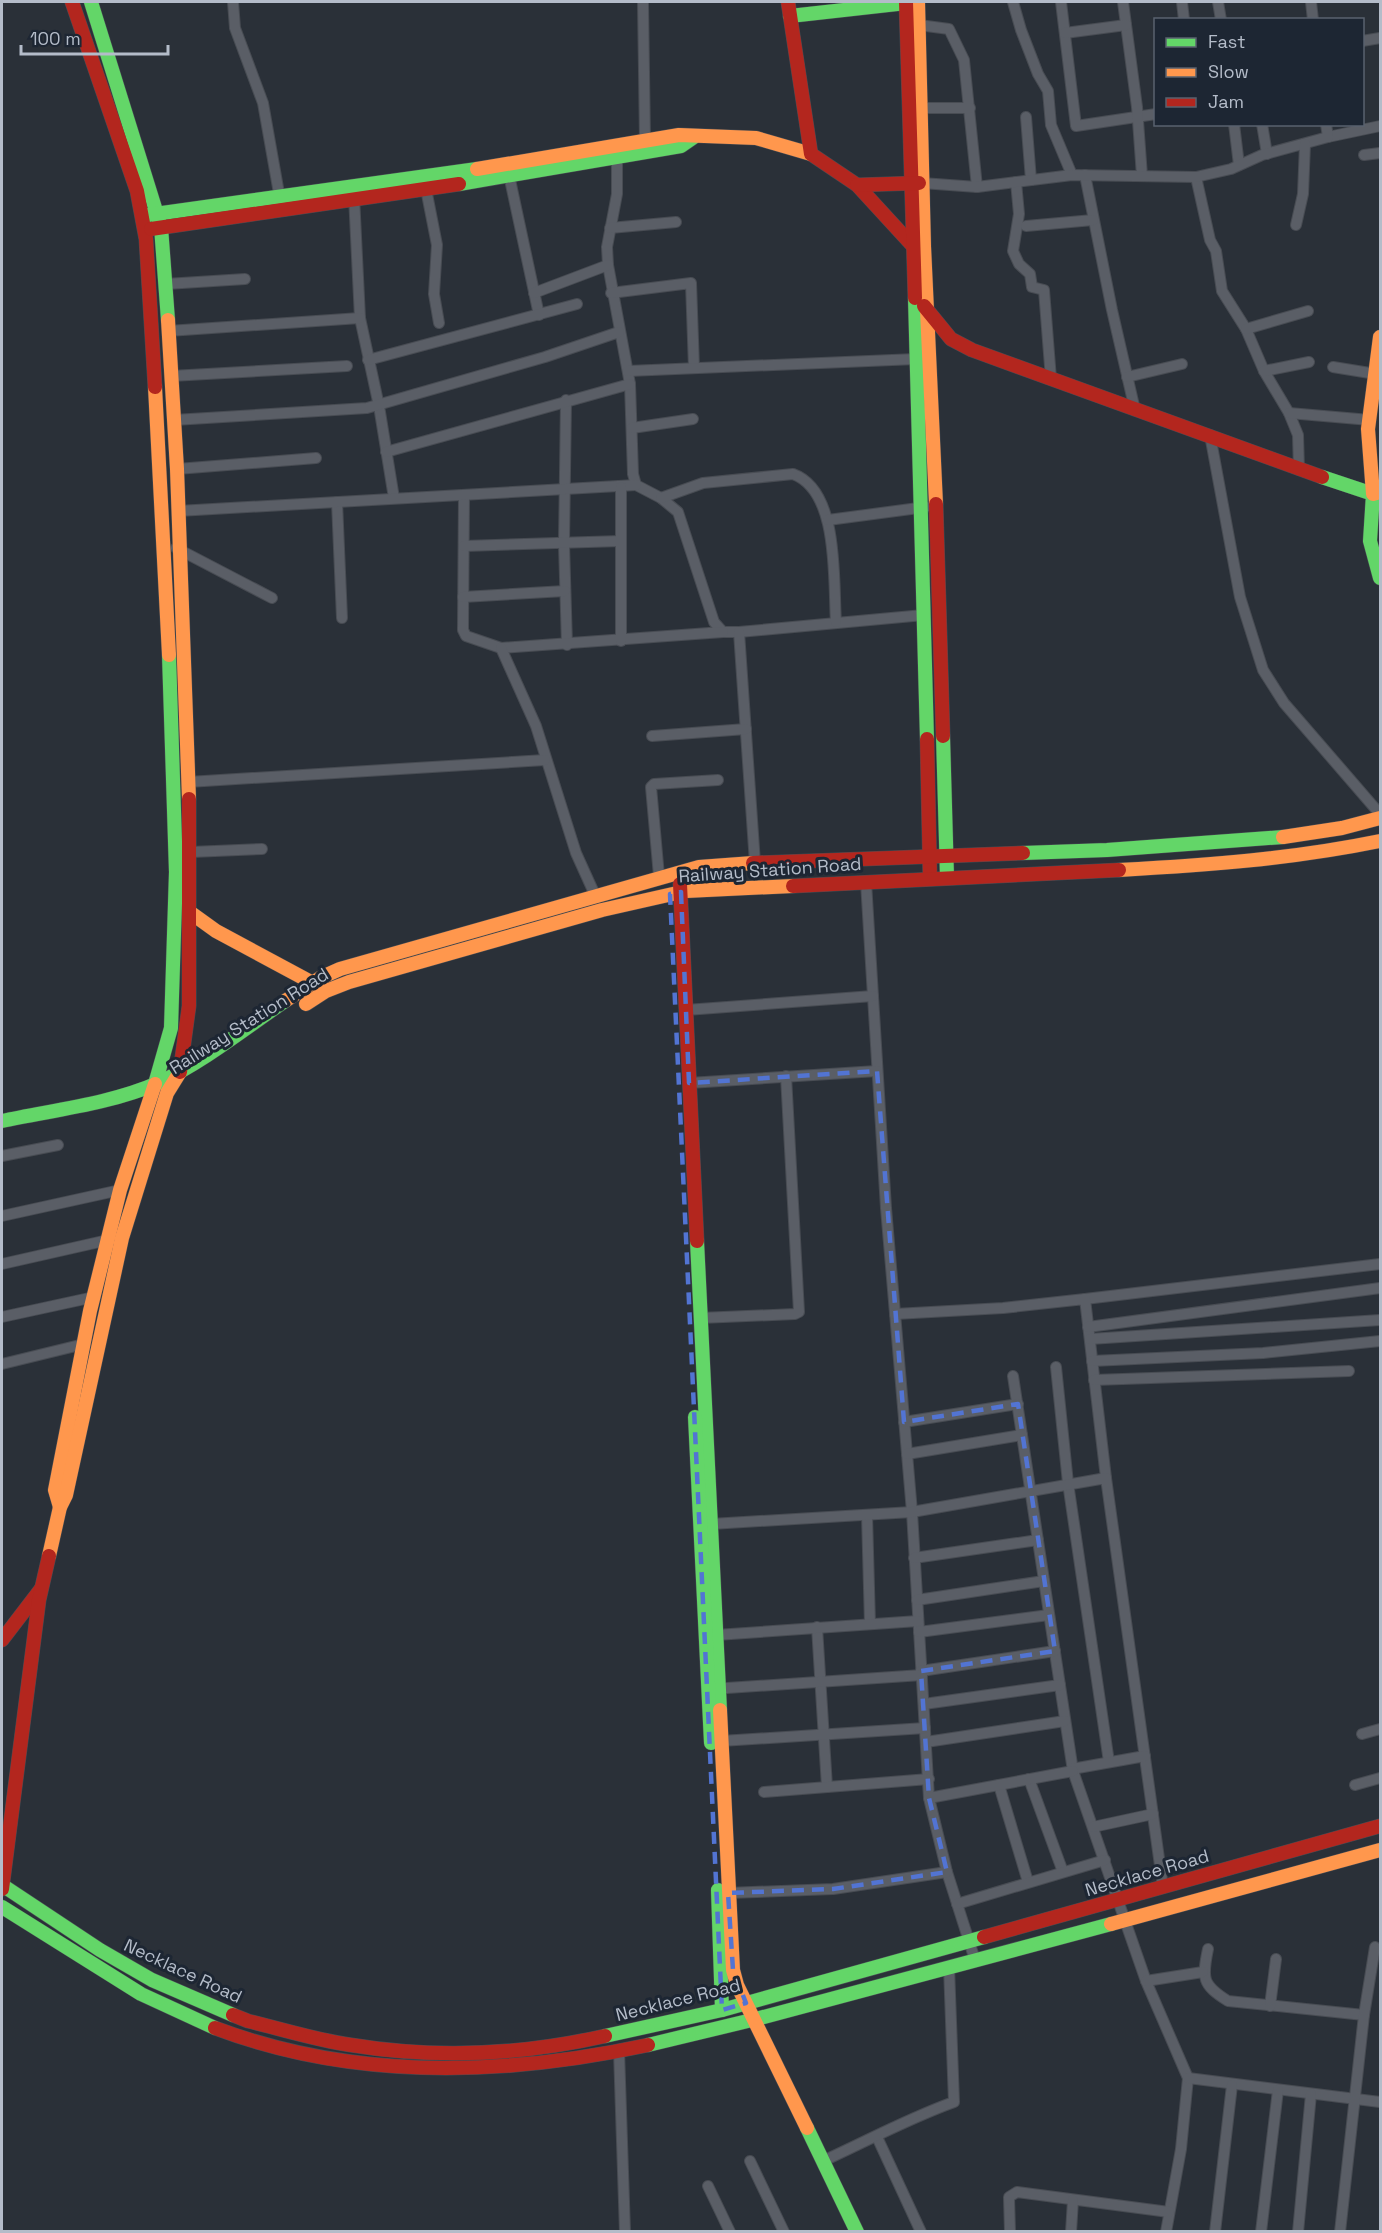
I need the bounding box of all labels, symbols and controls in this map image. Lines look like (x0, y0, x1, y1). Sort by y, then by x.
scale bar (21, 18, 168, 56)
legend (1154, 18, 1364, 126)
text: 100 m (30, 27, 81, 50)
text: Fast (1208, 30, 1245, 53)
text: Slow (1208, 60, 1249, 83)
text: Jam (1208, 90, 1244, 113)
street label: Railway Station Road (678, 852, 862, 887)
street label: Railway Station Road (165, 962, 333, 1079)
street label: Necklace Road (1082, 1844, 1211, 1901)
street label: Necklace Road (120, 1933, 246, 2008)
street label: Necklace Road (613, 1973, 743, 2026)

